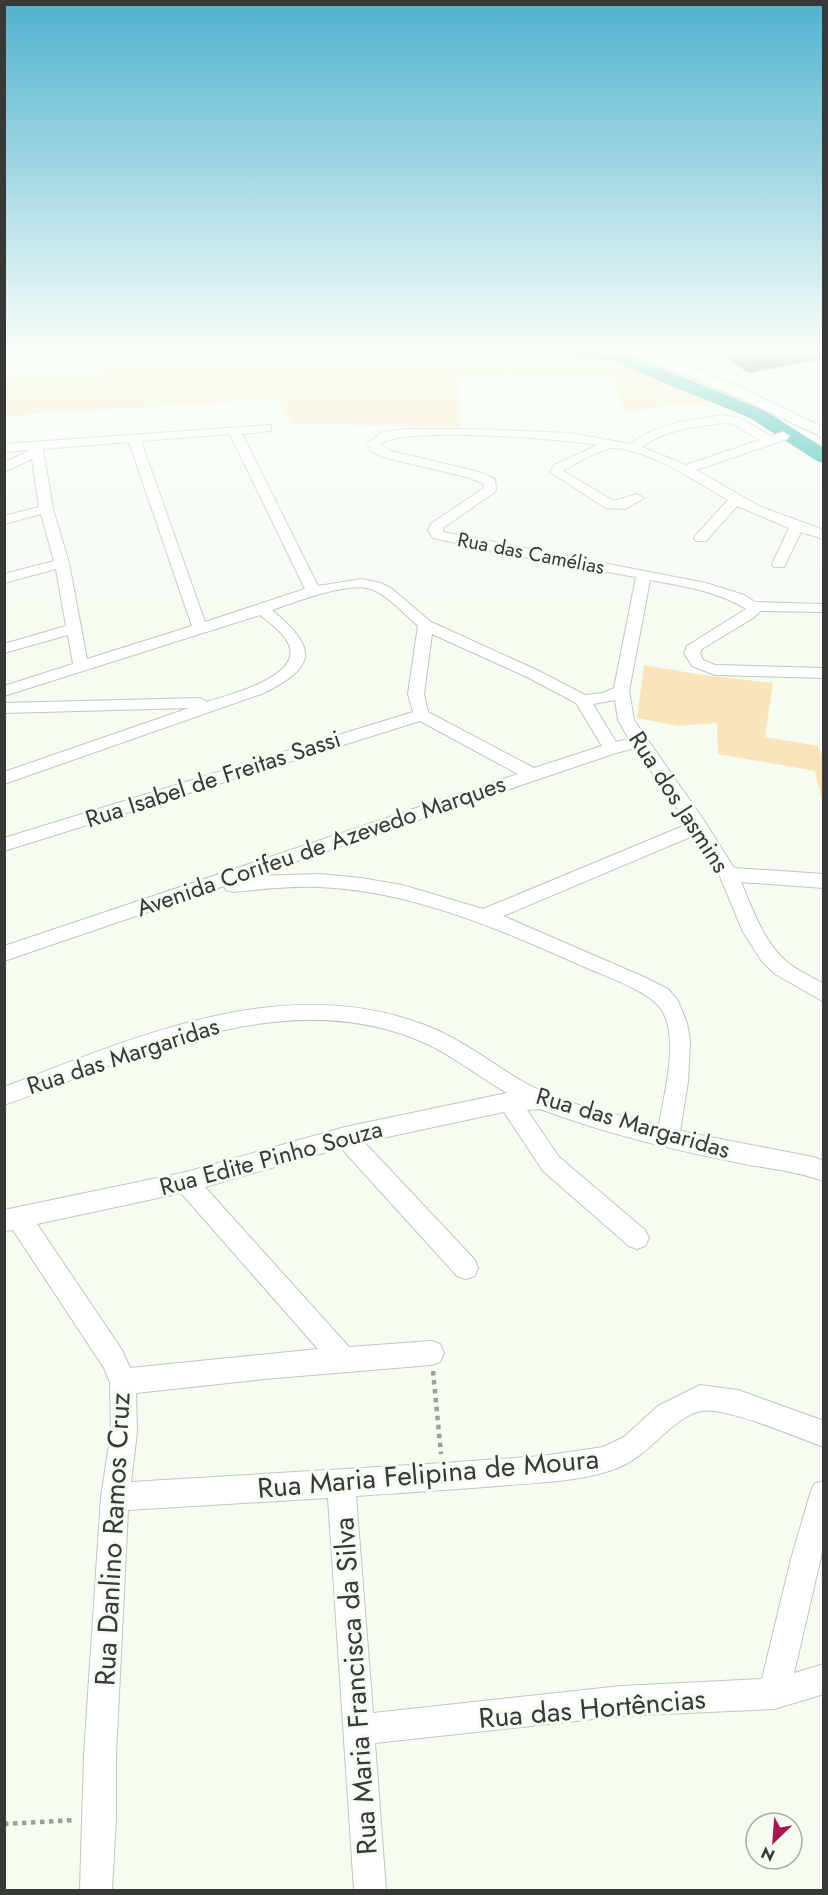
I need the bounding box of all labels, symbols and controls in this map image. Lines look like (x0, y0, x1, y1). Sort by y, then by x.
street label: Rua das Camélias (455, 525, 607, 582)
street label: Rua Isabel de Freitas Sassi (81, 721, 345, 836)
street label: Rua dos Jasmins (620, 724, 738, 879)
street label: Avenida Corifeu de Azevedo Marques (132, 766, 510, 925)
street label: Rua das Margaridas (22, 1008, 224, 1103)
street label: Rua das Margaridas (532, 1078, 734, 1167)
street label: Rua Edite Pinho Souza (155, 1111, 386, 1204)
street label: Rua Danlino Ramos Cruz (84, 1391, 141, 1687)
street label: Rua Maria Felipina de Moura (256, 1438, 601, 1509)
street label: Rua Maria Francisca da Silva (323, 1516, 388, 1856)
street label: Rua das Hortências (477, 1678, 707, 1739)
north arrow (744, 1811, 804, 1871)
text: N (757, 1841, 778, 1867)

